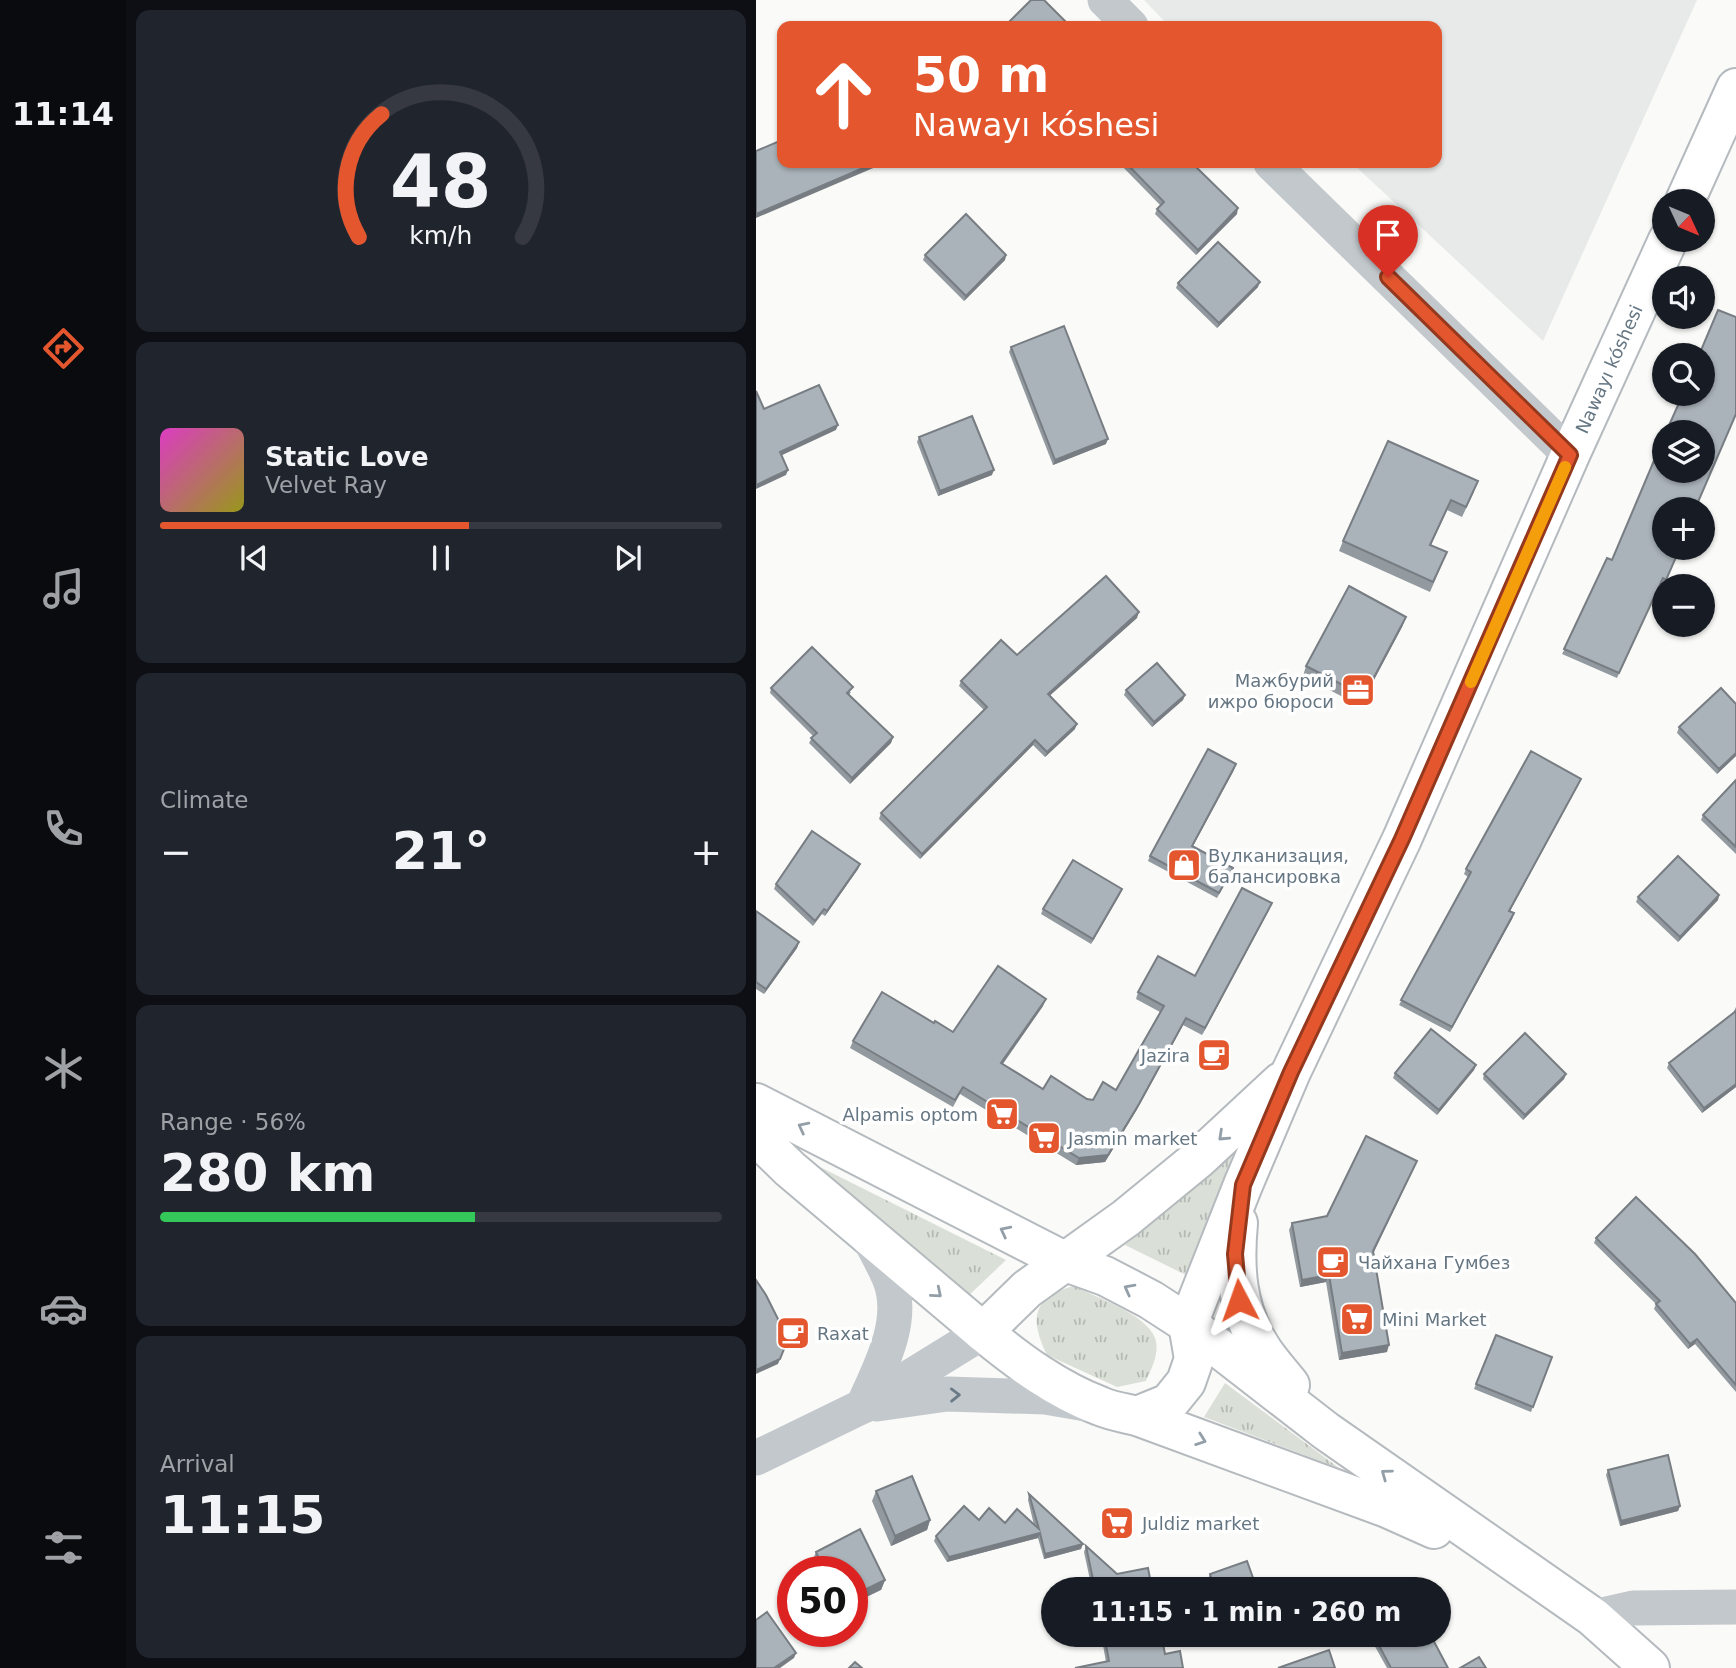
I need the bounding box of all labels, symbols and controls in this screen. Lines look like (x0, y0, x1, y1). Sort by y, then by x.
text: 50 m (913, 47, 1049, 104)
icon: ahead (798, 49, 889, 140)
text: 11:14 (12, 95, 114, 133)
text: Nawayı kóshesi (913, 106, 1160, 144)
text: 48 (390, 139, 492, 224)
north arrow (1652, 189, 1715, 252)
map controls (1652, 189, 1715, 637)
pin (1358, 205, 1418, 277)
icon: arrive (1369, 216, 1407, 254)
text: km/h (409, 221, 473, 250)
button: sound (1652, 266, 1715, 329)
street label: Nawayı kóshesi (1571, 301, 1647, 437)
icon: directions (39, 324, 88, 373)
button: search (1652, 343, 1715, 406)
button: layers (1652, 420, 1715, 483)
text: Static Love (265, 442, 429, 472)
text: Velvet Ray (265, 472, 387, 498)
button: + (1652, 497, 1715, 560)
icon: previous (235, 539, 273, 577)
icon: pause (422, 539, 460, 577)
icon: next (609, 539, 647, 577)
icon: music (39, 564, 88, 613)
button: − (1652, 574, 1715, 637)
place label: Мажбурий ижро бюроси (1208, 670, 1334, 712)
office icon: Мажбурий ижро бюроси (1339, 671, 1377, 709)
text: Climate (160, 787, 249, 813)
icon: phone (39, 804, 88, 853)
text: 21° (392, 821, 490, 881)
text: − (160, 830, 192, 874)
text: + (690, 830, 722, 874)
place label: Вулканизация, балансировка (1208, 845, 1349, 887)
shop icon: Вулканизация, балансировка (1165, 846, 1203, 884)
cafe icon: Jazira (1195, 1036, 1233, 1074)
icon: climate (39, 1044, 88, 1093)
place label: Jazira (1140, 1045, 1190, 1066)
supermarket icon: Alpamis optom (983, 1095, 1021, 1133)
place label: Alpamis optom (843, 1104, 978, 1125)
text: Range · 56% (160, 1109, 306, 1135)
supermarket icon: Jasmin market (1025, 1119, 1063, 1157)
one-way arrow (798, 1122, 810, 1135)
one-way arrow (1218, 1127, 1231, 1140)
place label: Jasmin market (1067, 1128, 1197, 1149)
text: 280 km (160, 1143, 375, 1203)
one-way arrow (1000, 1226, 1013, 1240)
cafe icon: Чайхана Гумбез (1314, 1243, 1352, 1281)
place label: Чайхана Гумбез (1358, 1252, 1510, 1273)
position arrow (1202, 1263, 1276, 1337)
icon: car (39, 1284, 88, 1333)
one-way arrow (1124, 1284, 1136, 1297)
one-way arrow (928, 1285, 941, 1297)
supermarket icon: Mini Market (1338, 1300, 1376, 1338)
place label: Mini Market (1382, 1309, 1487, 1330)
cafe icon: Raxat (774, 1314, 812, 1352)
place label: Raxat (817, 1323, 869, 1344)
one-way arrow (950, 1387, 961, 1402)
one-way arrow (1195, 1432, 1207, 1446)
text: Arrival (160, 1451, 235, 1477)
one-way arrow (1381, 1470, 1394, 1482)
text: 11:15 (160, 1485, 326, 1545)
supermarket icon: Juldiz market (1098, 1504, 1136, 1542)
place label: Juldiz market (1141, 1513, 1259, 1534)
icon: filters (39, 1523, 88, 1572)
speed limit sign: 50 (777, 1556, 868, 1647)
text: 11:15 · 1 min · 260 m (1091, 1597, 1401, 1627)

